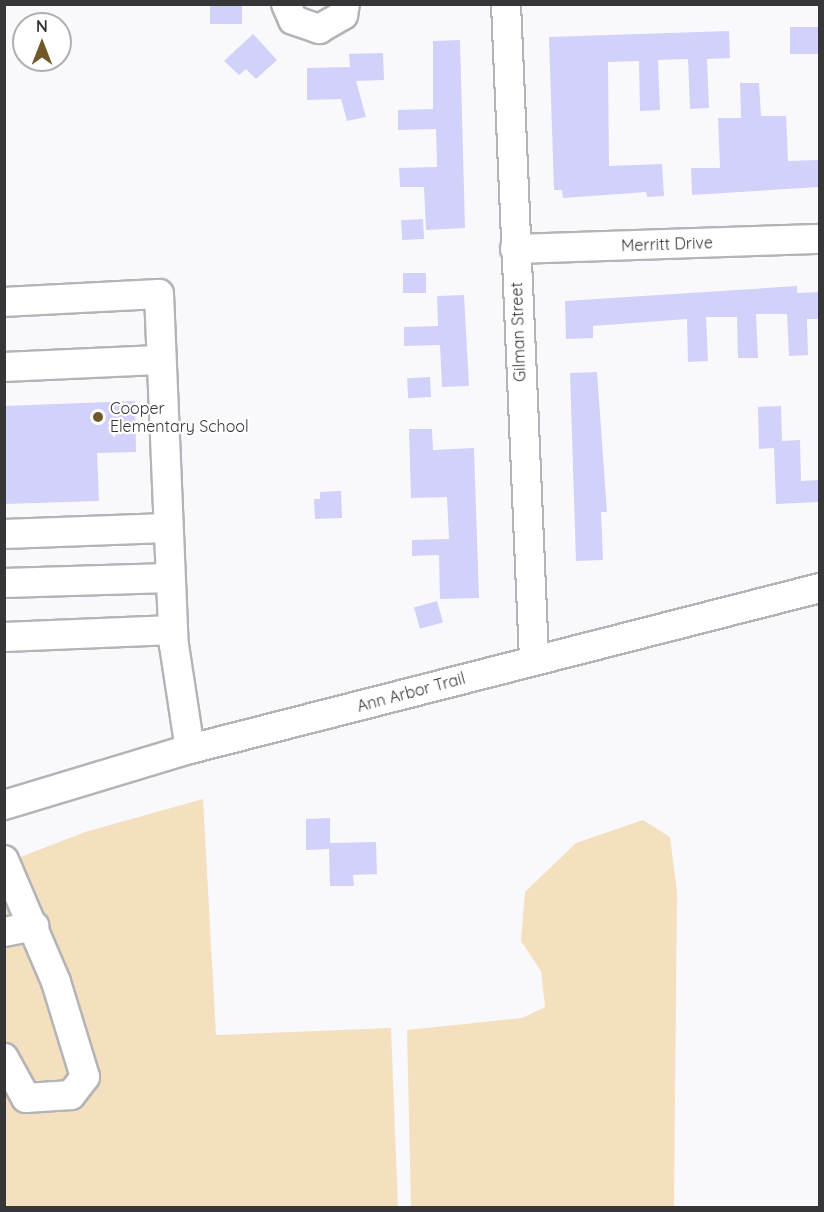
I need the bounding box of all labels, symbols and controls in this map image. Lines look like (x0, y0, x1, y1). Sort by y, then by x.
north arrow (12, 12, 72, 72)
text: N (36, 16, 48, 36)
street label: Merritt Drive (621, 233, 713, 255)
street label: Gilman Street (507, 282, 529, 382)
place label: Cooper Elementary School (110, 398, 249, 436)
marker: Cooper Elementary School (91, 410, 105, 424)
street label: Ann Arbor Trail (355, 668, 467, 716)

